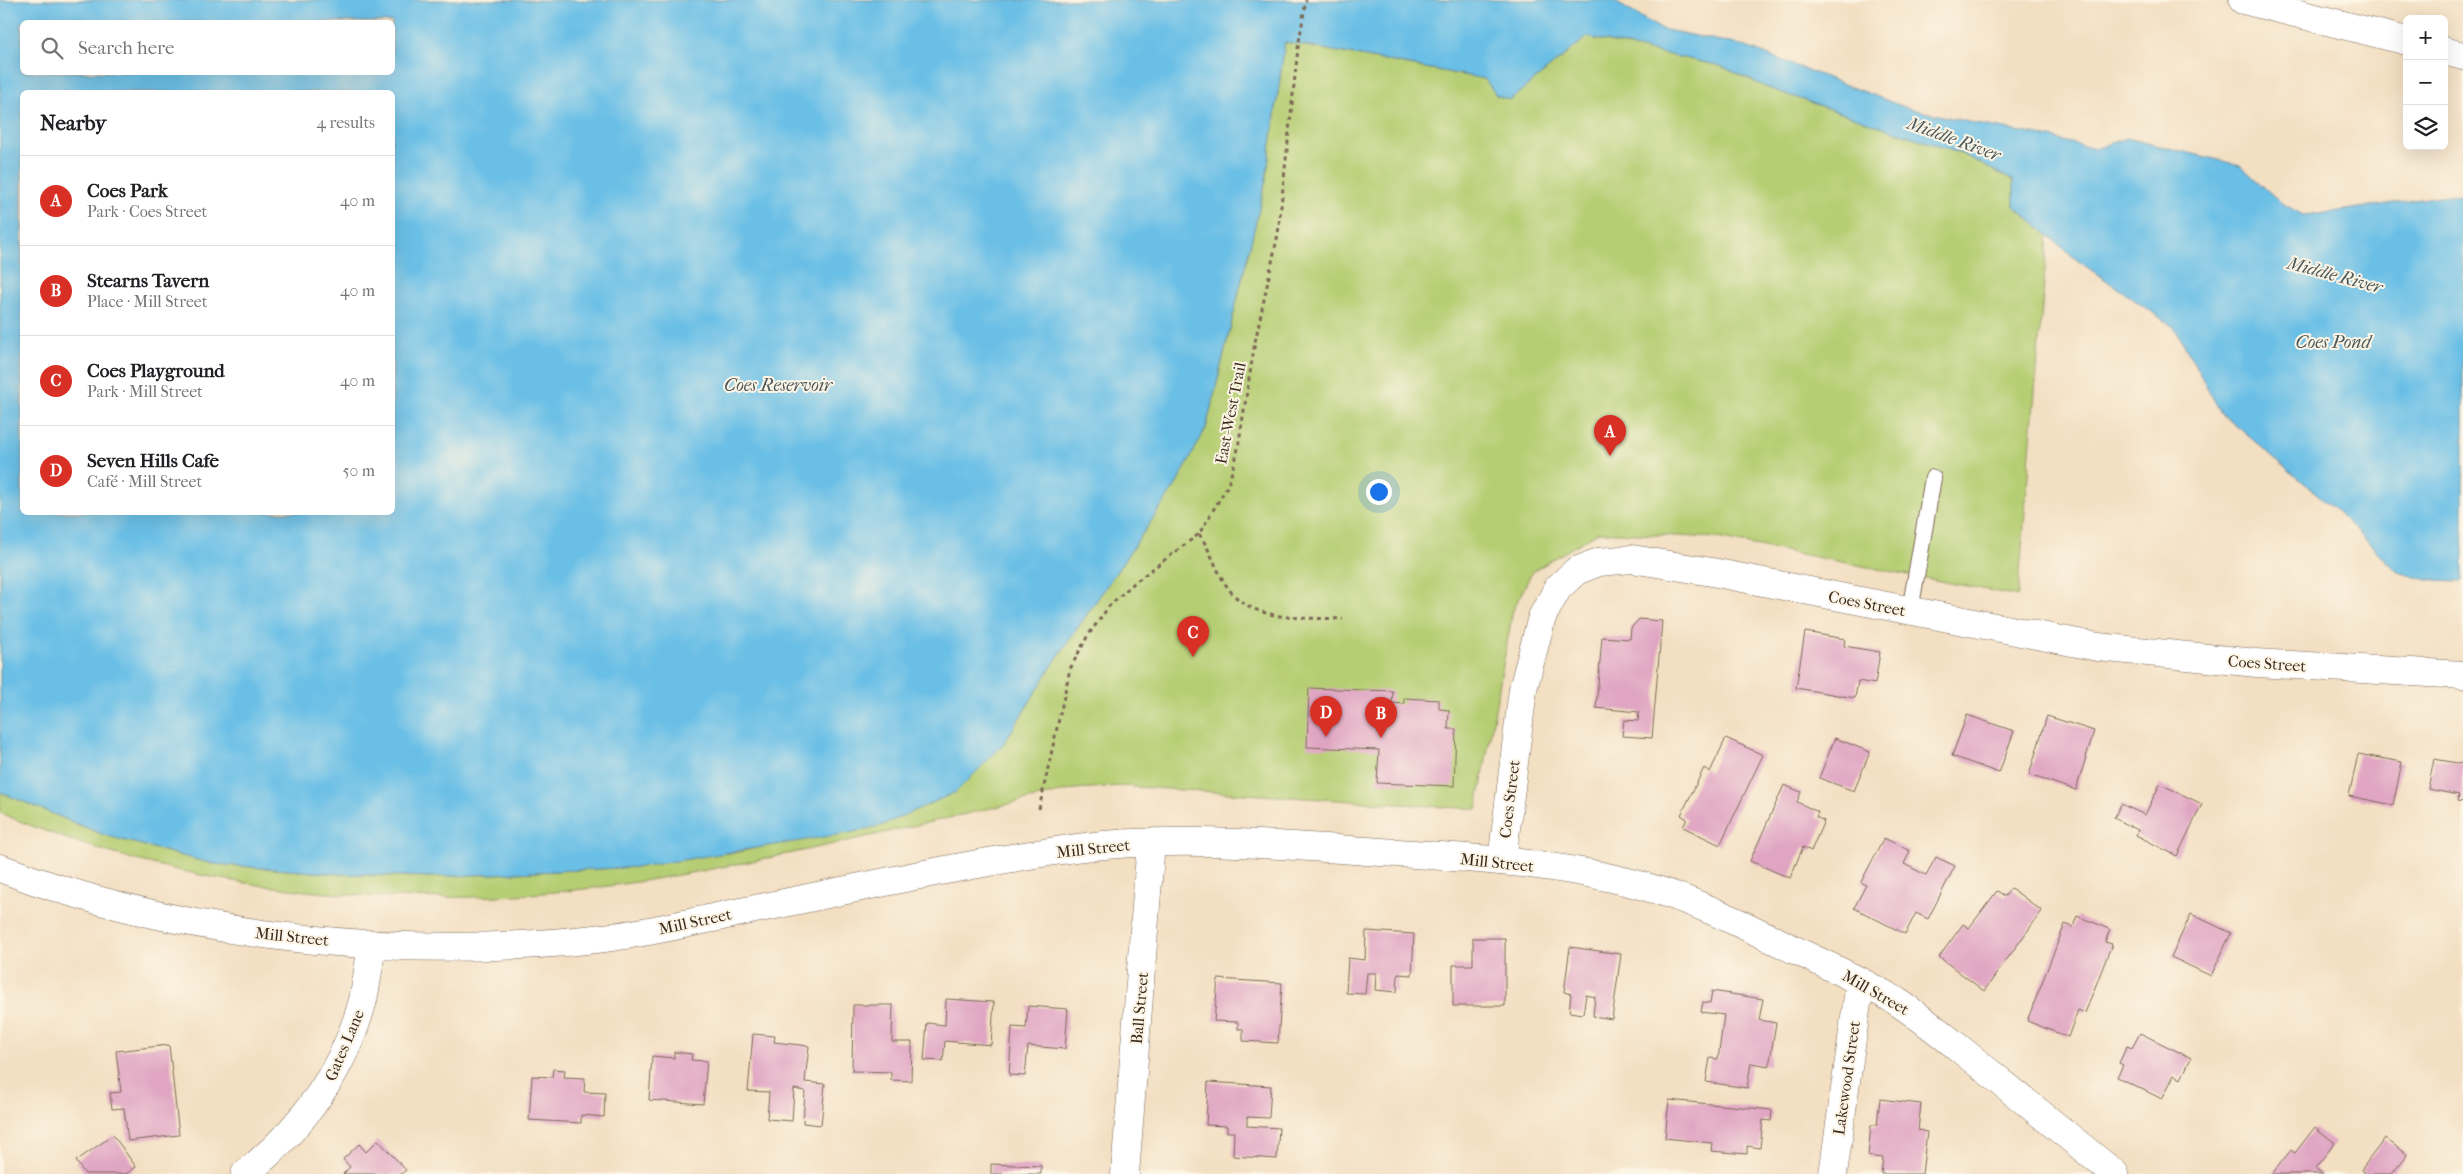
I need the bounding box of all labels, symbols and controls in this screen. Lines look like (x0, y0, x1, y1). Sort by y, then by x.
map controls (2403, 15, 2448, 150)
button: + (2403, 15, 2448, 60)
search box (20, 20, 395, 75)
icon: search (38, 34, 66, 62)
text: Search here (78, 37, 174, 59)
button: − (2403, 60, 2448, 105)
button: layers (2403, 105, 2448, 150)
text: Nearby (40, 111, 106, 135)
water label: Middle River (1902, 112, 2005, 167)
text: 4 results (317, 113, 375, 132)
text: Coes Park (87, 180, 168, 202)
text: A (51, 191, 61, 210)
text: 40 m (340, 191, 375, 210)
text: Park · Coes Street (87, 202, 207, 221)
water label: Middle River (2283, 252, 2387, 299)
text: Stearns Tavern (87, 270, 209, 292)
text: B (51, 281, 61, 300)
text: 40 m (340, 281, 375, 300)
text: Place · Mill Street (87, 292, 207, 311)
water label: Coes Pond (2295, 332, 2373, 353)
text: Coes Playground (87, 360, 225, 382)
street label: East-West Trail (1211, 360, 1250, 466)
text: C (51, 371, 61, 390)
text: 40 m (340, 371, 375, 390)
water label: Coes Reservoir (724, 375, 834, 396)
text: Park · Mill Street (87, 382, 203, 401)
pin: A (1594, 415, 1626, 456)
text: Seven Hills Cafe (87, 450, 219, 472)
text: D (50, 461, 62, 480)
text: 50 m (343, 461, 375, 480)
text: Café · Mill Street (87, 472, 202, 491)
your location (1366, 479, 1392, 505)
street label: Coes Street (1827, 587, 1907, 620)
pin: C (1177, 616, 1209, 657)
street label: Coes Street (2227, 651, 2307, 676)
pin: D (1310, 696, 1342, 737)
pin: B (1365, 697, 1397, 738)
street label: Coes Street (1495, 759, 1524, 839)
street label: Mill Street (1055, 835, 1131, 862)
street label: Mill Street (1459, 849, 1535, 876)
street label: Mill Street (657, 904, 733, 938)
street label: Mill Street (254, 923, 330, 950)
street label: Mill Street (1839, 966, 1913, 1019)
street label: Ball Street (1127, 971, 1152, 1045)
street label: Gates Lane (321, 1006, 368, 1084)
street label: Lakewood Street (1829, 1019, 1864, 1136)

